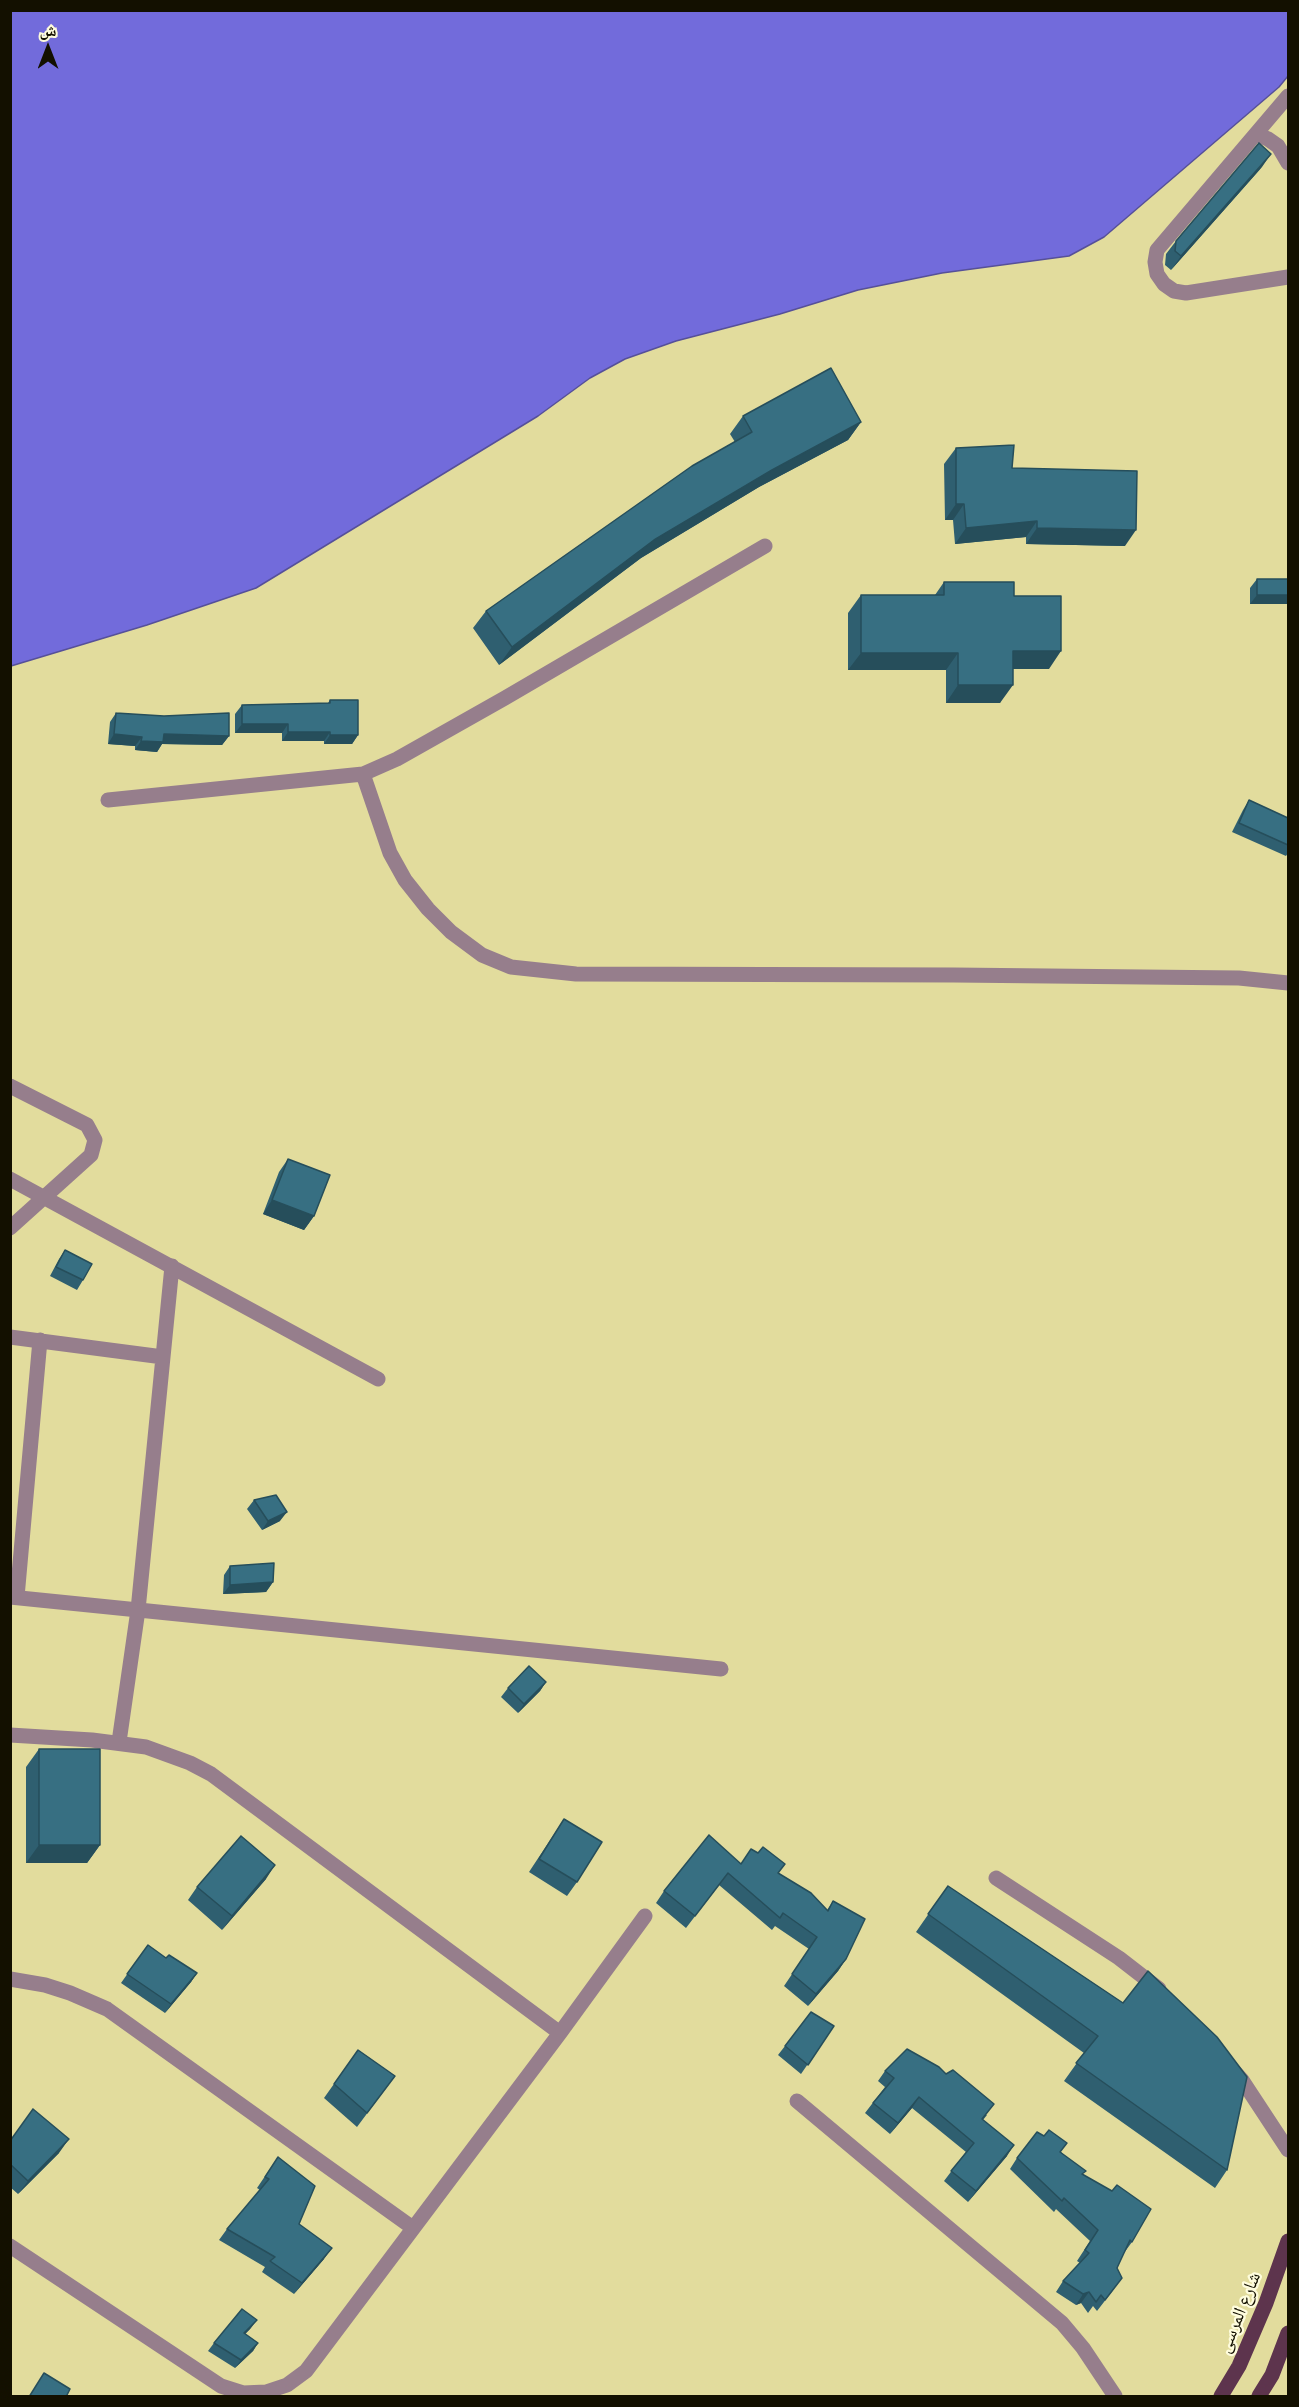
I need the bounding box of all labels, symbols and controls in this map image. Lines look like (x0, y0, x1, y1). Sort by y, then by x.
north arrow (18, 18, 78, 78)
text: ش (40, 19, 56, 41)
street label: شارع المرسى (1214, 2269, 1266, 2357)

